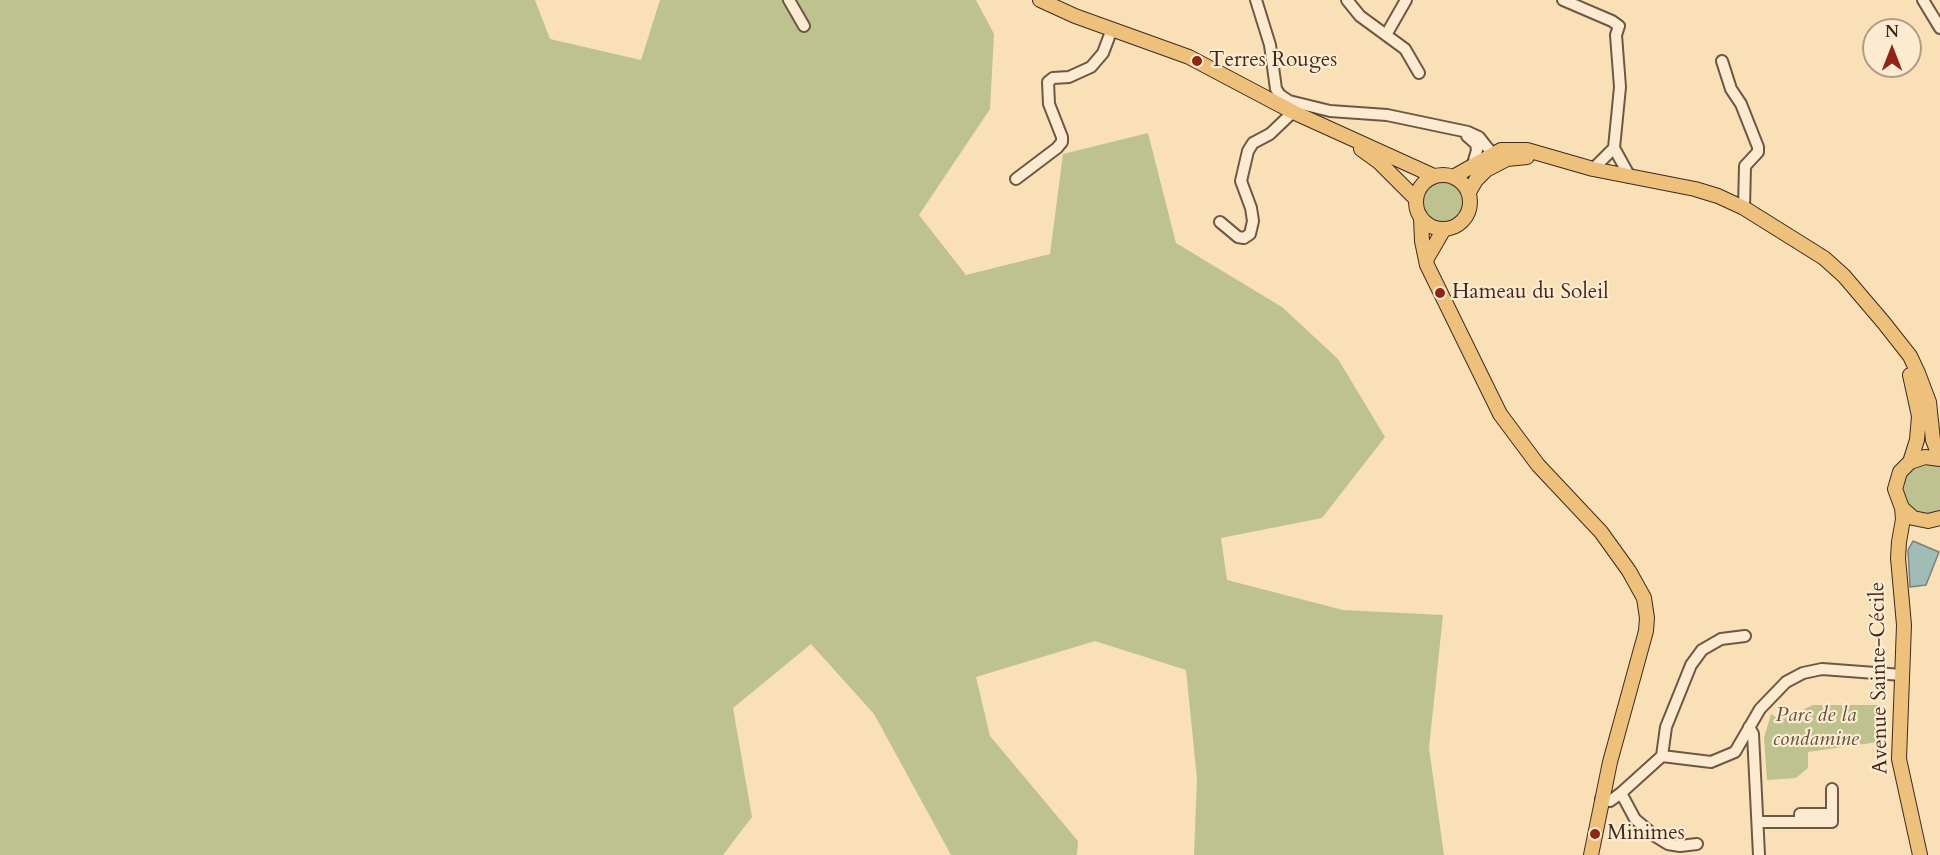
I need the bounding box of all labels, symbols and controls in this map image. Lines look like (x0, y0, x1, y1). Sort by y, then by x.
north arrow (1862, 18, 1922, 78)
text: N (1885, 21, 1899, 43)
place label: Terres Rouges (1209, 48, 1337, 74)
marker: Terres Rouges (1190, 54, 1204, 68)
place label: Hameau du Soleil (1452, 280, 1609, 306)
marker: Hameau du Soleil (1433, 286, 1447, 300)
street label: Avenue Sainte-Cécile (1866, 581, 1894, 775)
park label: Parc de la condamine (1773, 703, 1859, 753)
place label: Minimes (1607, 821, 1685, 847)
marker: Minimes (1588, 827, 1602, 841)

